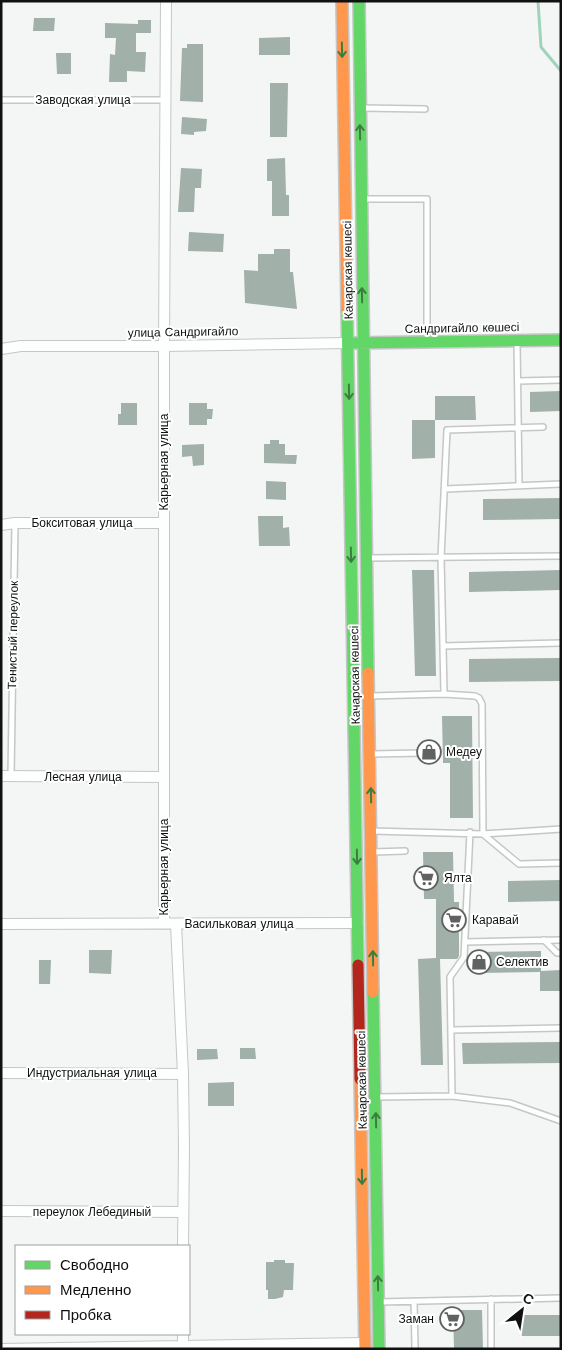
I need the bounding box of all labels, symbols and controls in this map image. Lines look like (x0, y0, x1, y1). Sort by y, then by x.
one-way arrow (338, 42, 347, 58)
street label: Заводская улица (35, 93, 131, 107)
one-way arrow (355, 124, 365, 140)
street label: Качарская көшесі (340, 221, 356, 319)
one-way arrow (357, 287, 367, 303)
street label: Сандригайло көшесі (405, 320, 519, 336)
street label: улица Сандригайло (127, 324, 239, 340)
one-way arrow (344, 384, 353, 400)
street label: Карьерная улица (157, 413, 171, 510)
street label: Бокситовая улица (31, 516, 133, 530)
one-way arrow (347, 546, 356, 562)
street label: Тенистый переулок (5, 580, 21, 689)
street label: Качарская көшесі (347, 626, 363, 724)
shop icon: Медеу (416, 739, 442, 765)
place label: Медеу (446, 745, 482, 759)
street label: Лесная улица (44, 770, 122, 784)
one-way arrow (366, 787, 376, 804)
street label: Карьерная улица (157, 818, 171, 915)
one-way arrow (352, 849, 361, 865)
supermarket icon: Ялта (413, 865, 439, 891)
place label: Ялта (444, 871, 472, 885)
supermarket icon: Каравай (441, 907, 467, 933)
place label: Каравай (472, 913, 519, 927)
street label: Васильковая улица (184, 917, 294, 931)
shop icon: Селектив (466, 949, 492, 975)
one-way arrow (369, 950, 378, 966)
place label: Селектив (496, 955, 549, 969)
street label: Качарская көшесі (354, 1031, 370, 1129)
street label: Индустриальная улица (27, 1066, 157, 1080)
one-way arrow (371, 1112, 381, 1128)
one-way arrow (357, 1168, 367, 1185)
street label: переулок Лебединый (33, 1205, 151, 1219)
legend (15, 1245, 190, 1335)
text: Свободно (60, 1256, 129, 1274)
one-way arrow (373, 1275, 383, 1291)
text: Медленно (60, 1281, 131, 1299)
north arrow (497, 1285, 547, 1335)
text: С (520, 1289, 537, 1308)
text: Пробка (60, 1306, 112, 1324)
supermarket icon: Заман (439, 1306, 465, 1332)
place label: Заман (399, 1312, 434, 1326)

